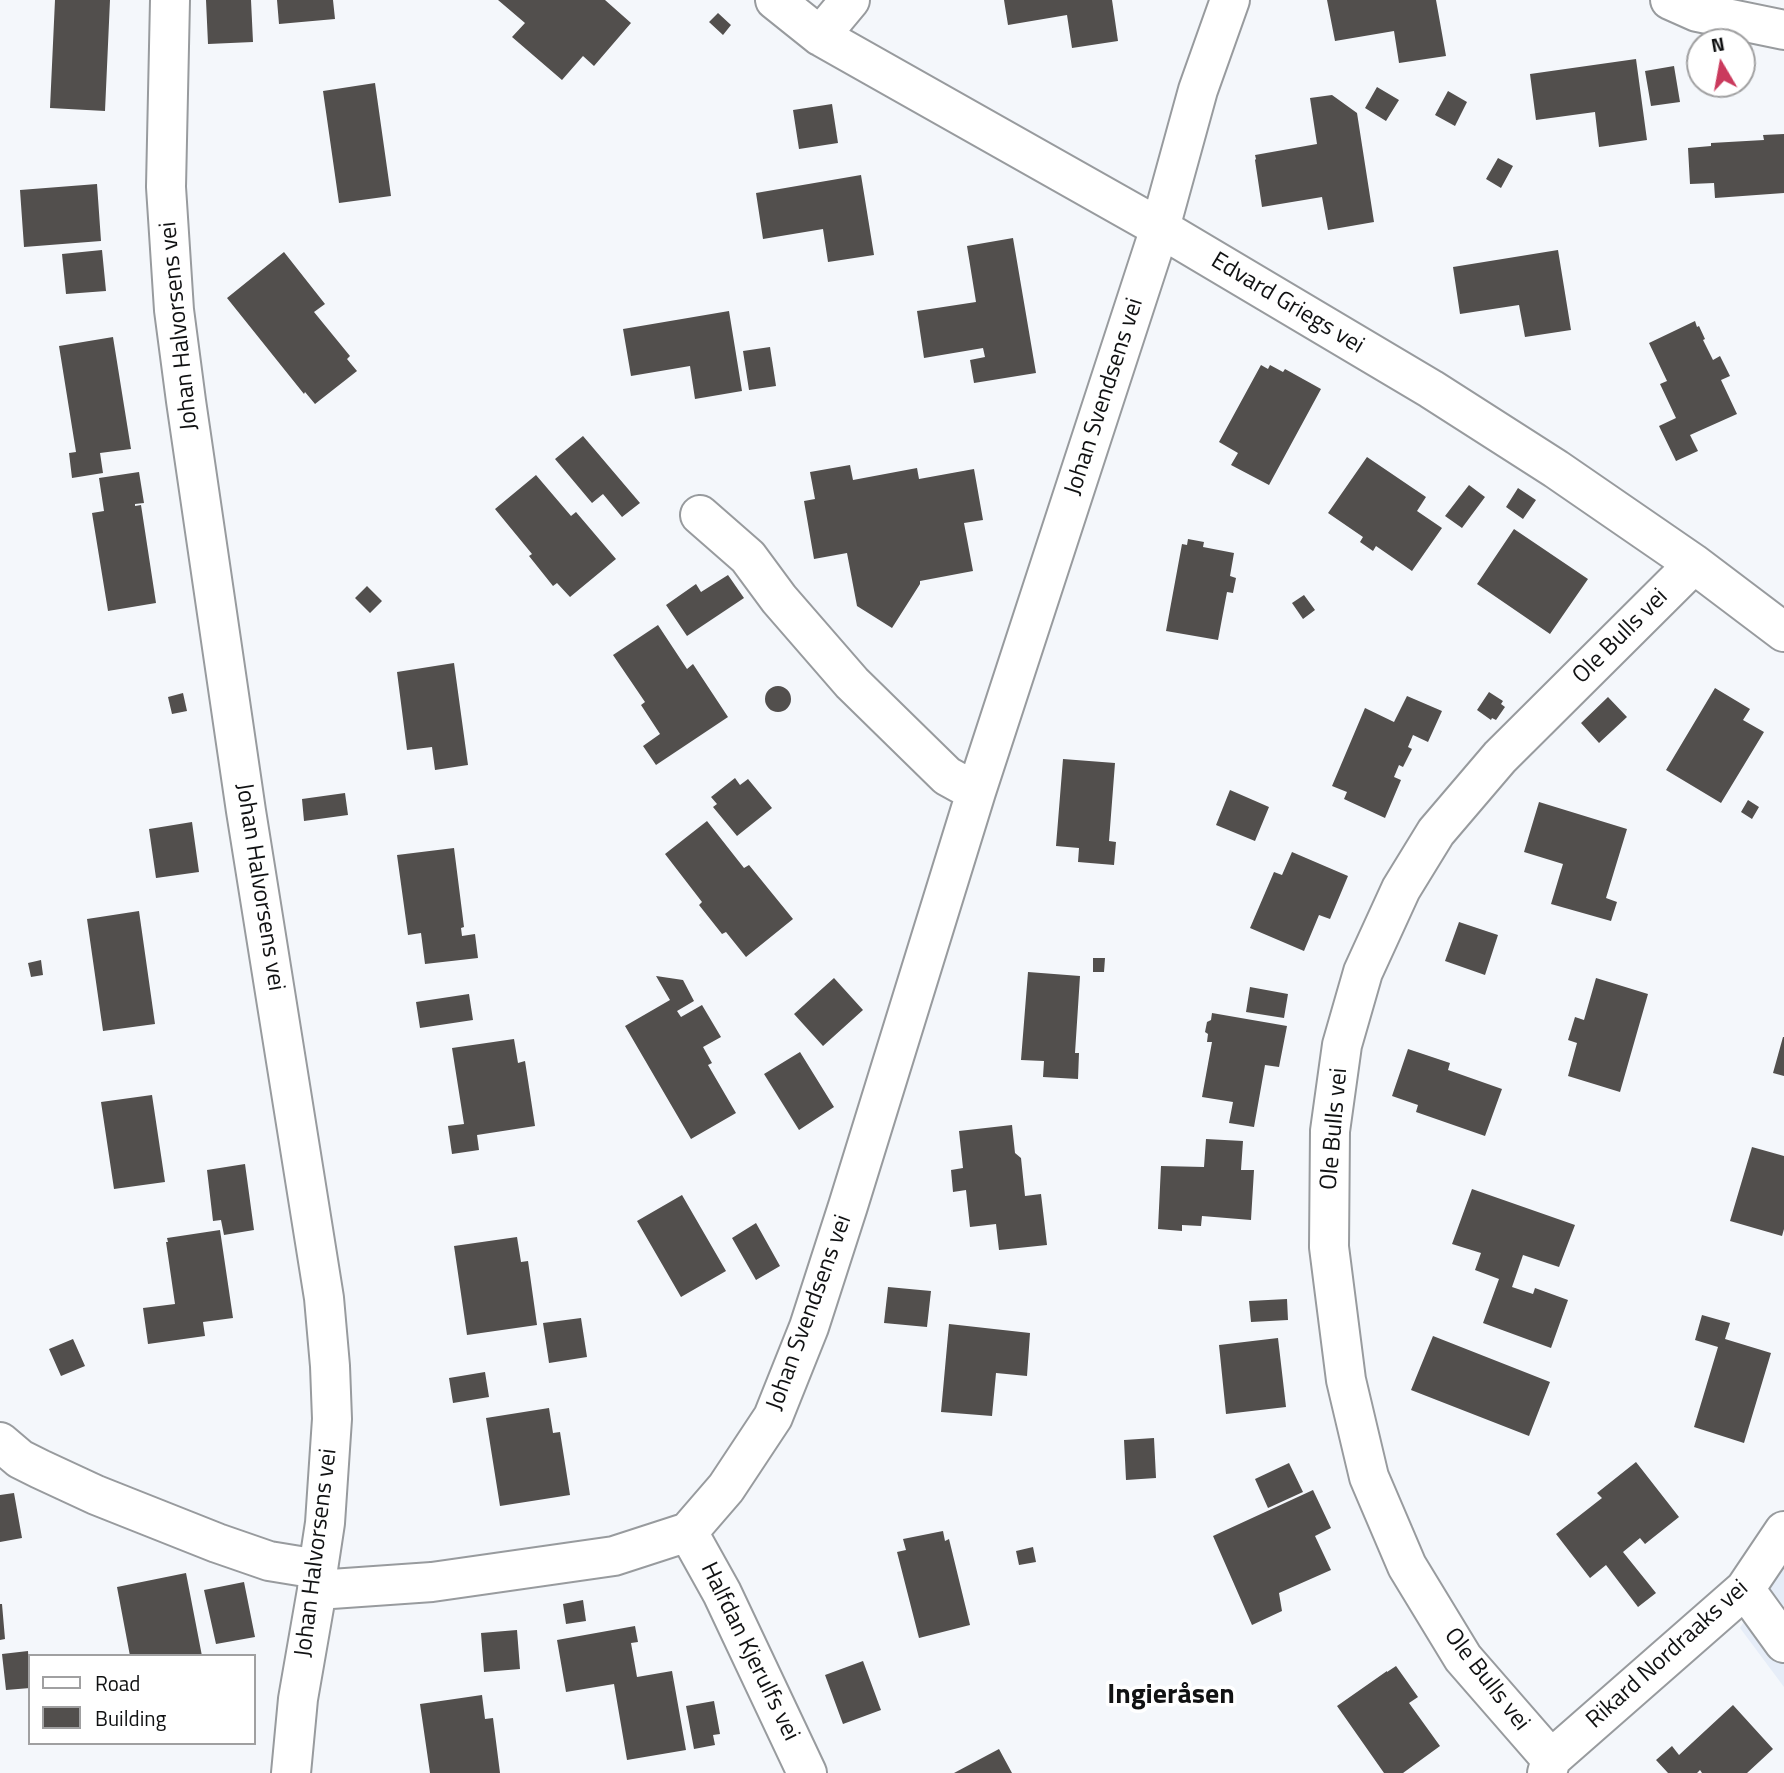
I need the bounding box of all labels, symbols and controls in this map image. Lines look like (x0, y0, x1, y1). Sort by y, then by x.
north arrow (1686, 28, 1756, 98)
text: N (1709, 28, 1727, 59)
street label: Johan Halvorsens vei (155, 220, 205, 432)
street label: Edvard Griegs vei (1205, 247, 1369, 361)
street label: Johan Svendsens vei (1060, 295, 1150, 499)
street label: Ole Bulls vei (1567, 583, 1675, 691)
street label: Johan Halvorsens vei (228, 781, 290, 993)
street label: Ole Bulls vei (1315, 1067, 1355, 1191)
street label: Johan Svendsens vei (761, 1211, 859, 1415)
street label: Johan Halvorsens vei (290, 1447, 344, 1659)
street label: Halfdan Kjerulfs vei (693, 1558, 805, 1746)
street label: Rikard Nordraaks vei (1581, 1575, 1755, 1735)
street label: Ole Bulls vei (1437, 1623, 1535, 1737)
legend (28, 1654, 256, 1745)
text: Road (95, 1667, 140, 1699)
district label: Ingieråsen (1107, 1679, 1235, 1713)
text: Building (95, 1702, 166, 1734)

